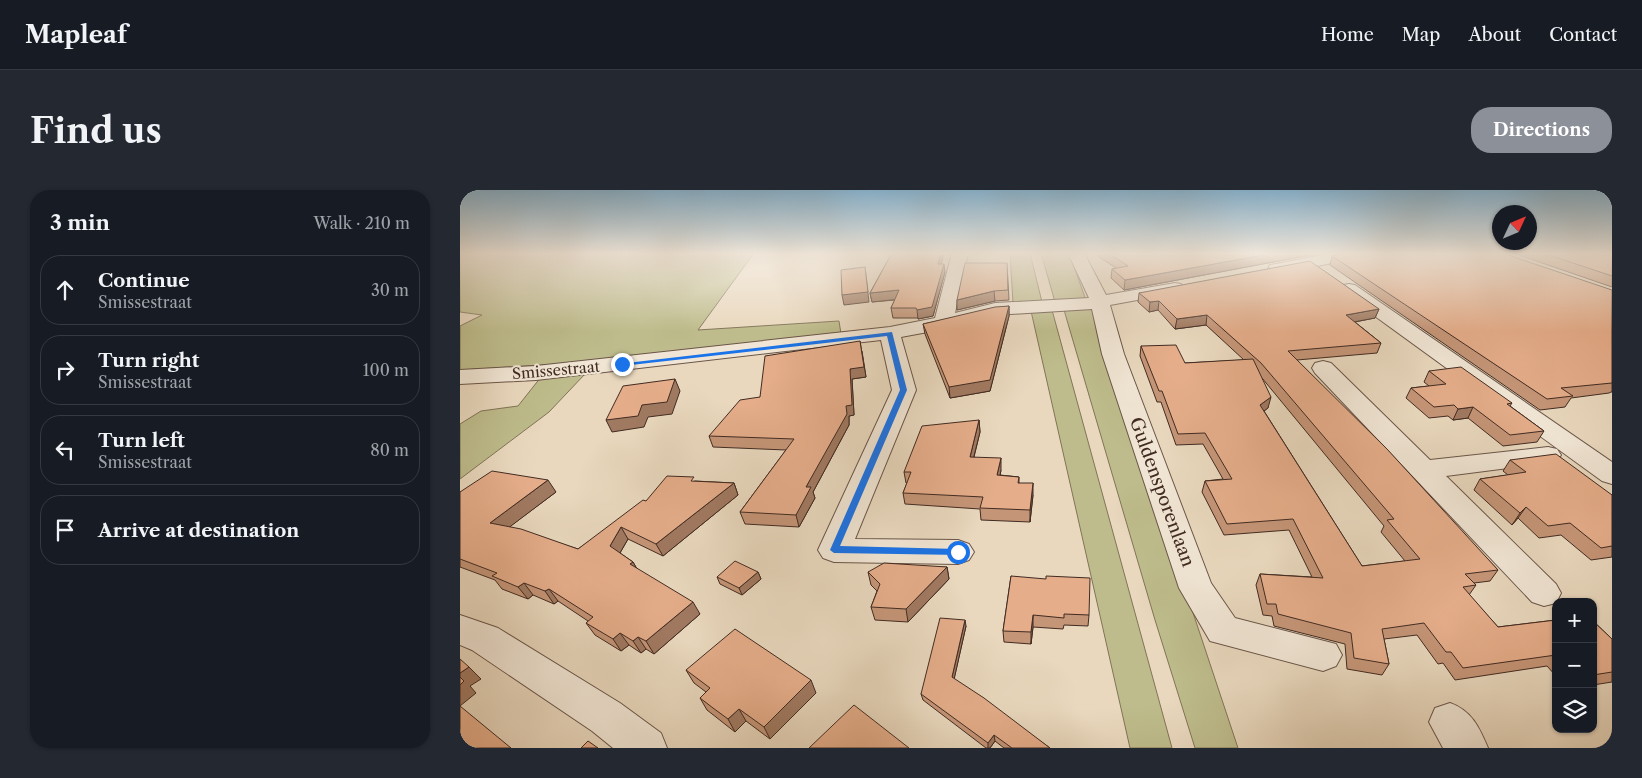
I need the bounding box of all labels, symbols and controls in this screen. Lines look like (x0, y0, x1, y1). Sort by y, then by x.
text: Mapleaf (25, 20, 127, 49)
text: Home (1321, 24, 1374, 46)
text: Map (1402, 24, 1440, 46)
text: About (1468, 24, 1521, 46)
text: Contact (1549, 24, 1617, 46)
button: Directions (1471, 107, 1612, 153)
text: Find us (30, 109, 162, 152)
north arrow (1492, 205, 1537, 250)
text: 3 min (50, 210, 110, 235)
text: Walk · 210 m (314, 213, 410, 233)
text: Continue (98, 269, 190, 292)
icon: ahead (51, 276, 79, 304)
text: 30 m (371, 280, 409, 300)
text: Smissestraat (98, 292, 192, 312)
text: Turn right (98, 349, 199, 372)
route end (611, 353, 634, 376)
icon: right (51, 356, 79, 384)
street label: Smissestraat (511, 357, 601, 383)
text: 100 m (363, 360, 409, 380)
text: Smissestraat (98, 372, 192, 392)
street label: Guldensporenlaan (1125, 414, 1199, 570)
text: Turn left (98, 429, 185, 452)
icon: left (51, 436, 79, 464)
text: 80 m (370, 440, 409, 460)
text: Smissestraat (98, 452, 192, 472)
icon: arrive (51, 516, 79, 544)
text: Arrive at destination (98, 519, 299, 542)
route start (947, 541, 970, 564)
map controls (1552, 598, 1597, 733)
button: + (1552, 598, 1597, 643)
button: − (1552, 643, 1597, 688)
button: layers (1552, 688, 1597, 733)

